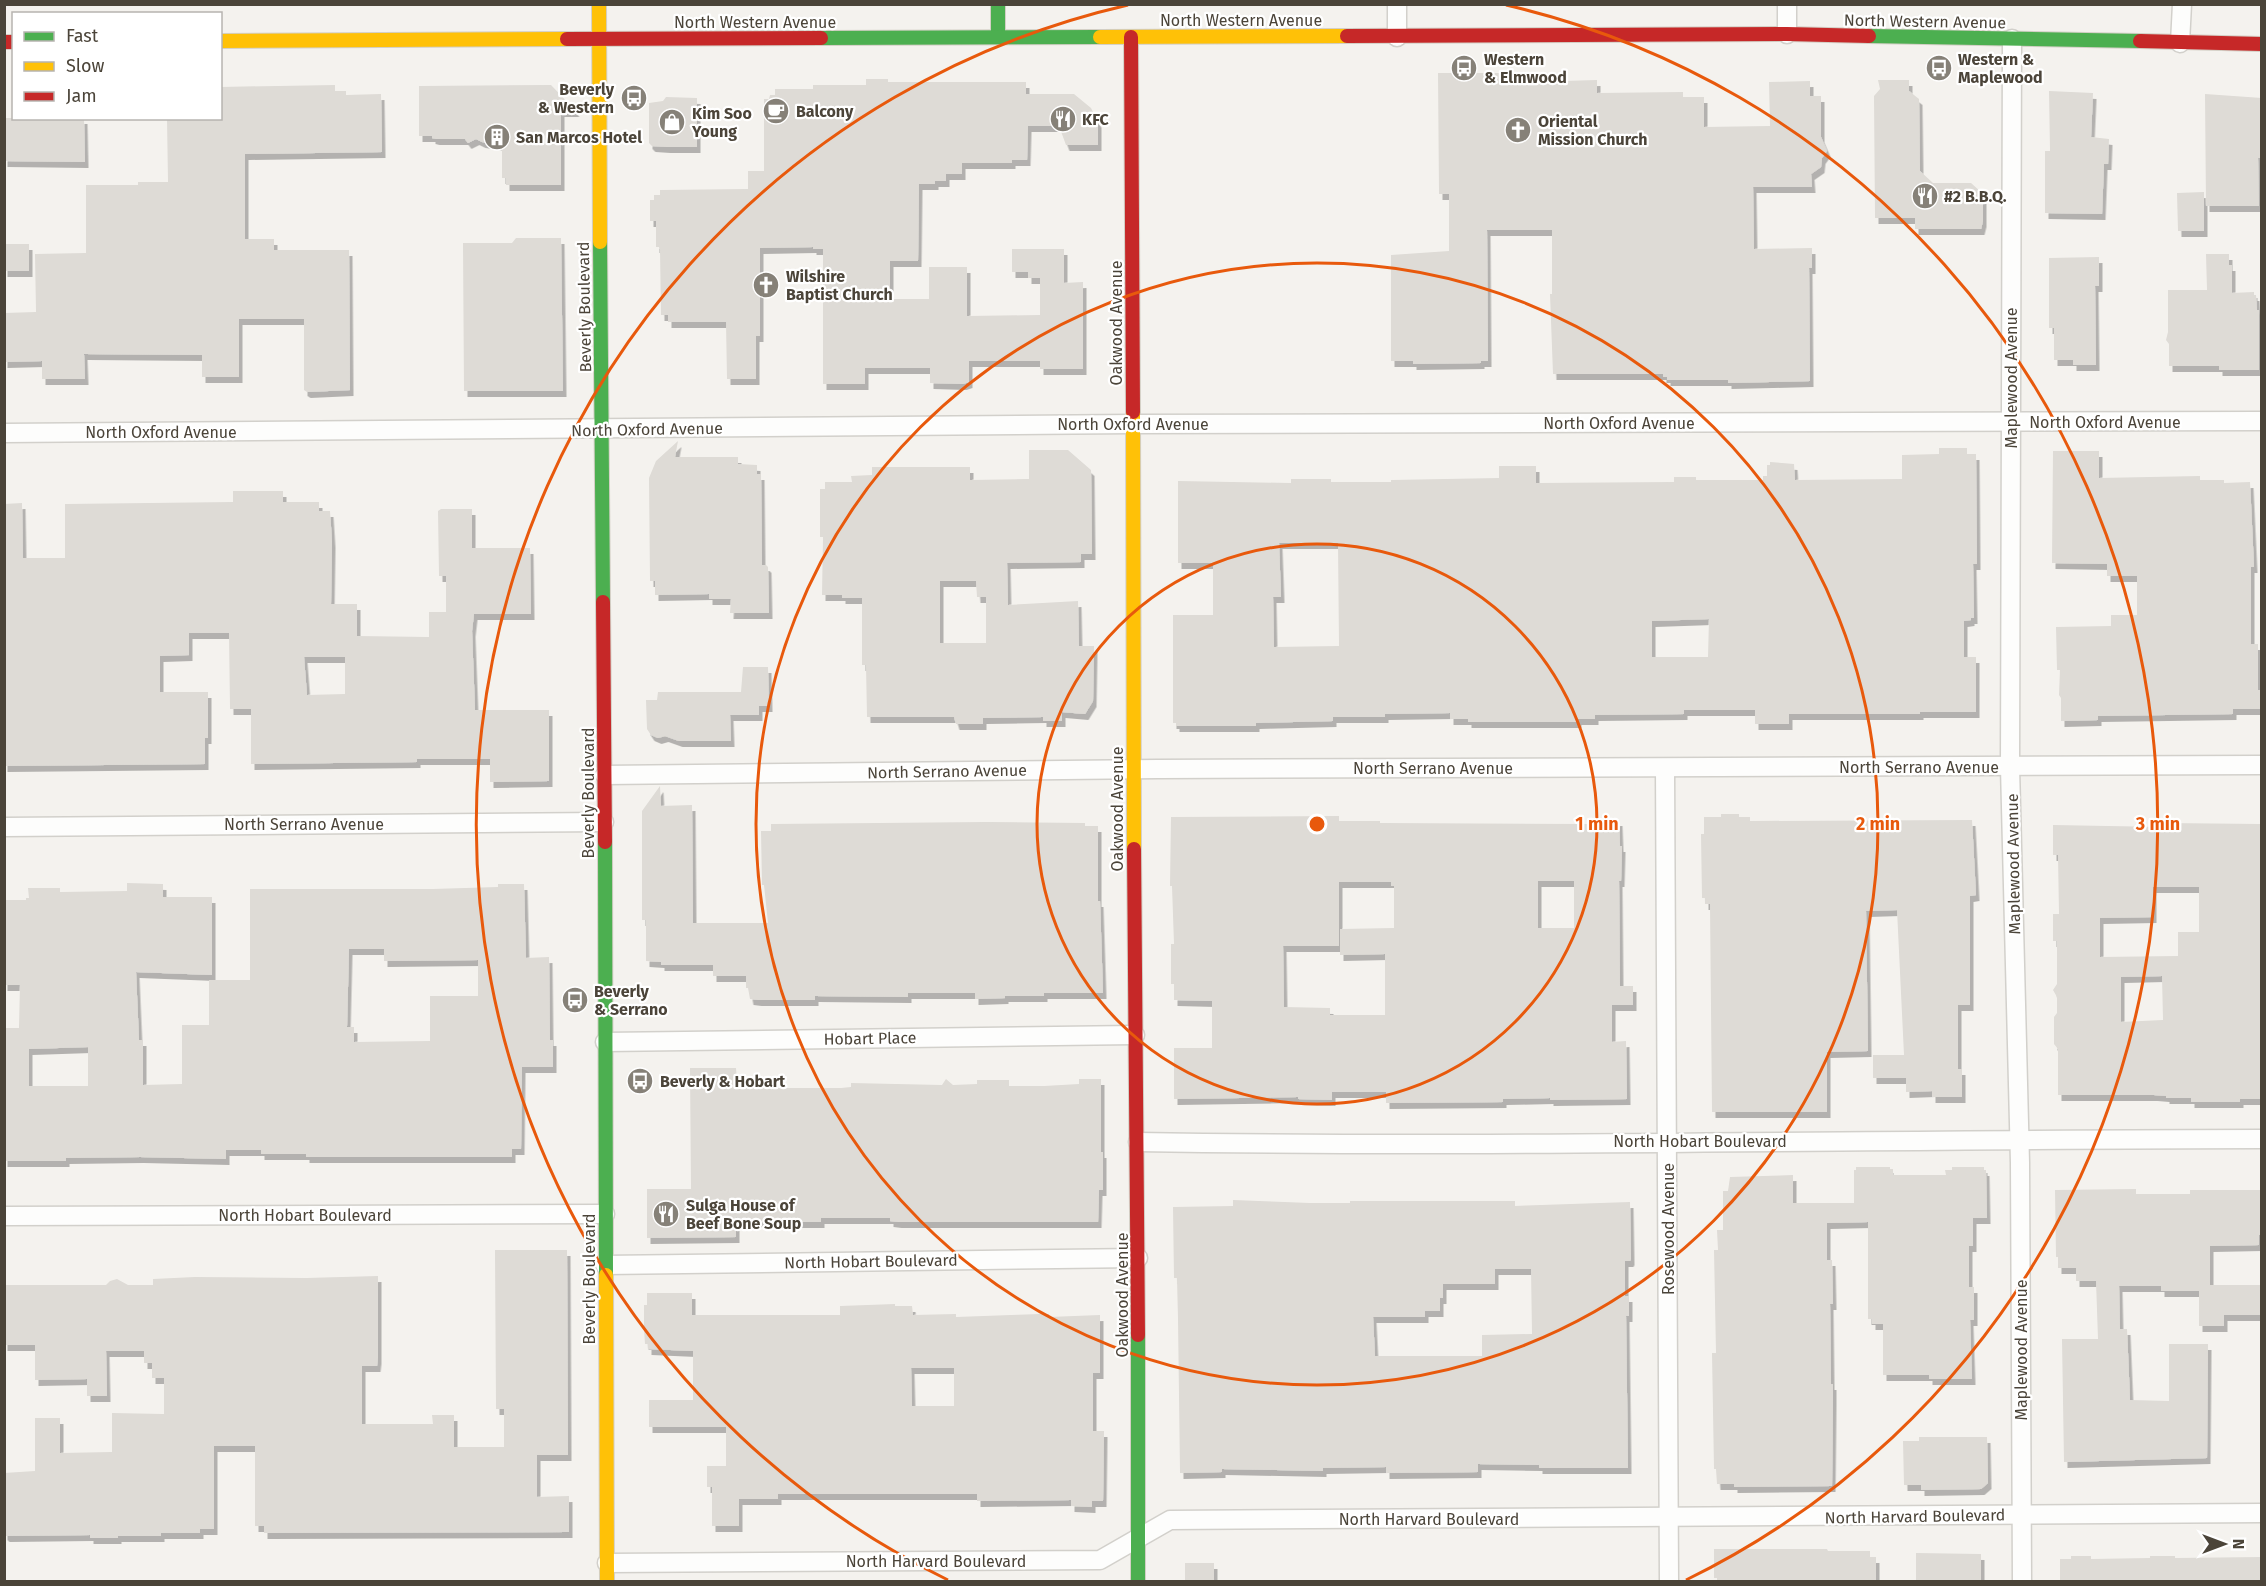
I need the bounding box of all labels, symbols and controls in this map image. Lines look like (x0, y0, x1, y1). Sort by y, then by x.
street label: North Western Avenue (1160, 11, 1322, 30)
street label: North Western Avenue (1844, 11, 2006, 32)
legend (12, 12, 222, 120)
street label: North Western Avenue (674, 13, 836, 32)
text: Fast (66, 25, 99, 47)
place label: Western & Elmwood (1484, 50, 1567, 87)
place label: Western & Maplewood (1958, 50, 2043, 87)
bus stop icon: Western & Elmwood (1449, 53, 1479, 83)
bus stop icon: Western & Maplewood (1924, 53, 1954, 83)
text: Slow (66, 55, 105, 77)
place label: Beverly & Western (538, 80, 615, 117)
bus stop icon: Beverly & Western (619, 83, 649, 113)
text: Jam (66, 85, 97, 107)
cafe icon: Balcony (761, 96, 791, 126)
place label: Balcony (796, 102, 854, 121)
place label: Kim Soo Young (691, 104, 752, 141)
restaurant icon: KFC (1048, 104, 1078, 134)
shop icon: Kim Soo Young (657, 107, 687, 137)
place label: KFC (1082, 110, 1110, 129)
place label: Oriental Mission Church (1538, 112, 1648, 149)
church icon: Oriental Mission Church (1503, 115, 1533, 145)
building icon: San Marcos Hotel (482, 122, 512, 152)
place label: San Marcos Hotel (516, 128, 642, 147)
restaurant icon: #2 B.B.Q. (1910, 181, 1940, 211)
place label: #2 B.B.Q. (1944, 187, 2007, 206)
street label: Beverly Boulevard (574, 241, 595, 373)
street label: Oakwood Avenue (1107, 261, 1126, 385)
place label: Wilshire Baptist Church (786, 267, 893, 304)
church icon: Wilshire Baptist Church (751, 270, 781, 300)
street label: Maplewood Avenue (2002, 307, 2021, 449)
street label: North Oxford Avenue (2029, 413, 2181, 432)
street label: North Oxford Avenue (1543, 414, 1695, 433)
street label: North Oxford Avenue (1057, 415, 1209, 434)
street label: North Oxford Avenue (571, 419, 723, 440)
street label: North Oxford Avenue (85, 423, 237, 442)
street label: Beverly Boulevard (579, 728, 598, 858)
street label: Oakwood Avenue (1108, 747, 1127, 871)
street label: North Serrano Avenue (1839, 758, 1999, 777)
street label: North Serrano Avenue (1353, 759, 1513, 778)
street label: North Serrano Avenue (867, 761, 1027, 782)
street label: Maplewood Avenue (2003, 793, 2024, 935)
text: 1 min (1575, 813, 1619, 835)
text: 2 min (1856, 813, 1900, 835)
text: 3 min (2135, 813, 2180, 835)
centre of rings (1307, 814, 1327, 834)
street label: North Serrano Avenue (224, 815, 384, 834)
place label: Beverly & Serrano (594, 982, 668, 1019)
bus stop icon: Beverly & Serrano (560, 985, 590, 1015)
street label: Hobart Place (823, 1028, 917, 1049)
bus stop icon: Beverly & Hobart (625, 1066, 655, 1096)
place label: Beverly & Hobart (660, 1072, 786, 1091)
street label: North Hobart Boulevard (1613, 1132, 1787, 1151)
street label: Rosewood Avenue (1659, 1163, 1678, 1295)
place label: Sulga House of Beef Bone Soup (686, 1196, 801, 1233)
restaurant icon: Sulga House of Beef Bone Soup (651, 1199, 681, 1229)
street label: North Hobart Boulevard (218, 1206, 392, 1225)
street label: Beverly Boulevard (580, 1214, 599, 1344)
street label: Oakwood Avenue (1113, 1233, 1132, 1357)
street label: North Hobart Boulevard (784, 1250, 958, 1273)
street label: Maplewood Avenue (2012, 1279, 2031, 1421)
street label: North Harvard Boulevard (1825, 1505, 2005, 1528)
street label: North Harvard Boulevard (1339, 1510, 1519, 1529)
north arrow (2194, 1514, 2254, 1574)
text: N (2229, 1539, 2248, 1549)
street label: North Harvard Boulevard (846, 1552, 1026, 1571)

